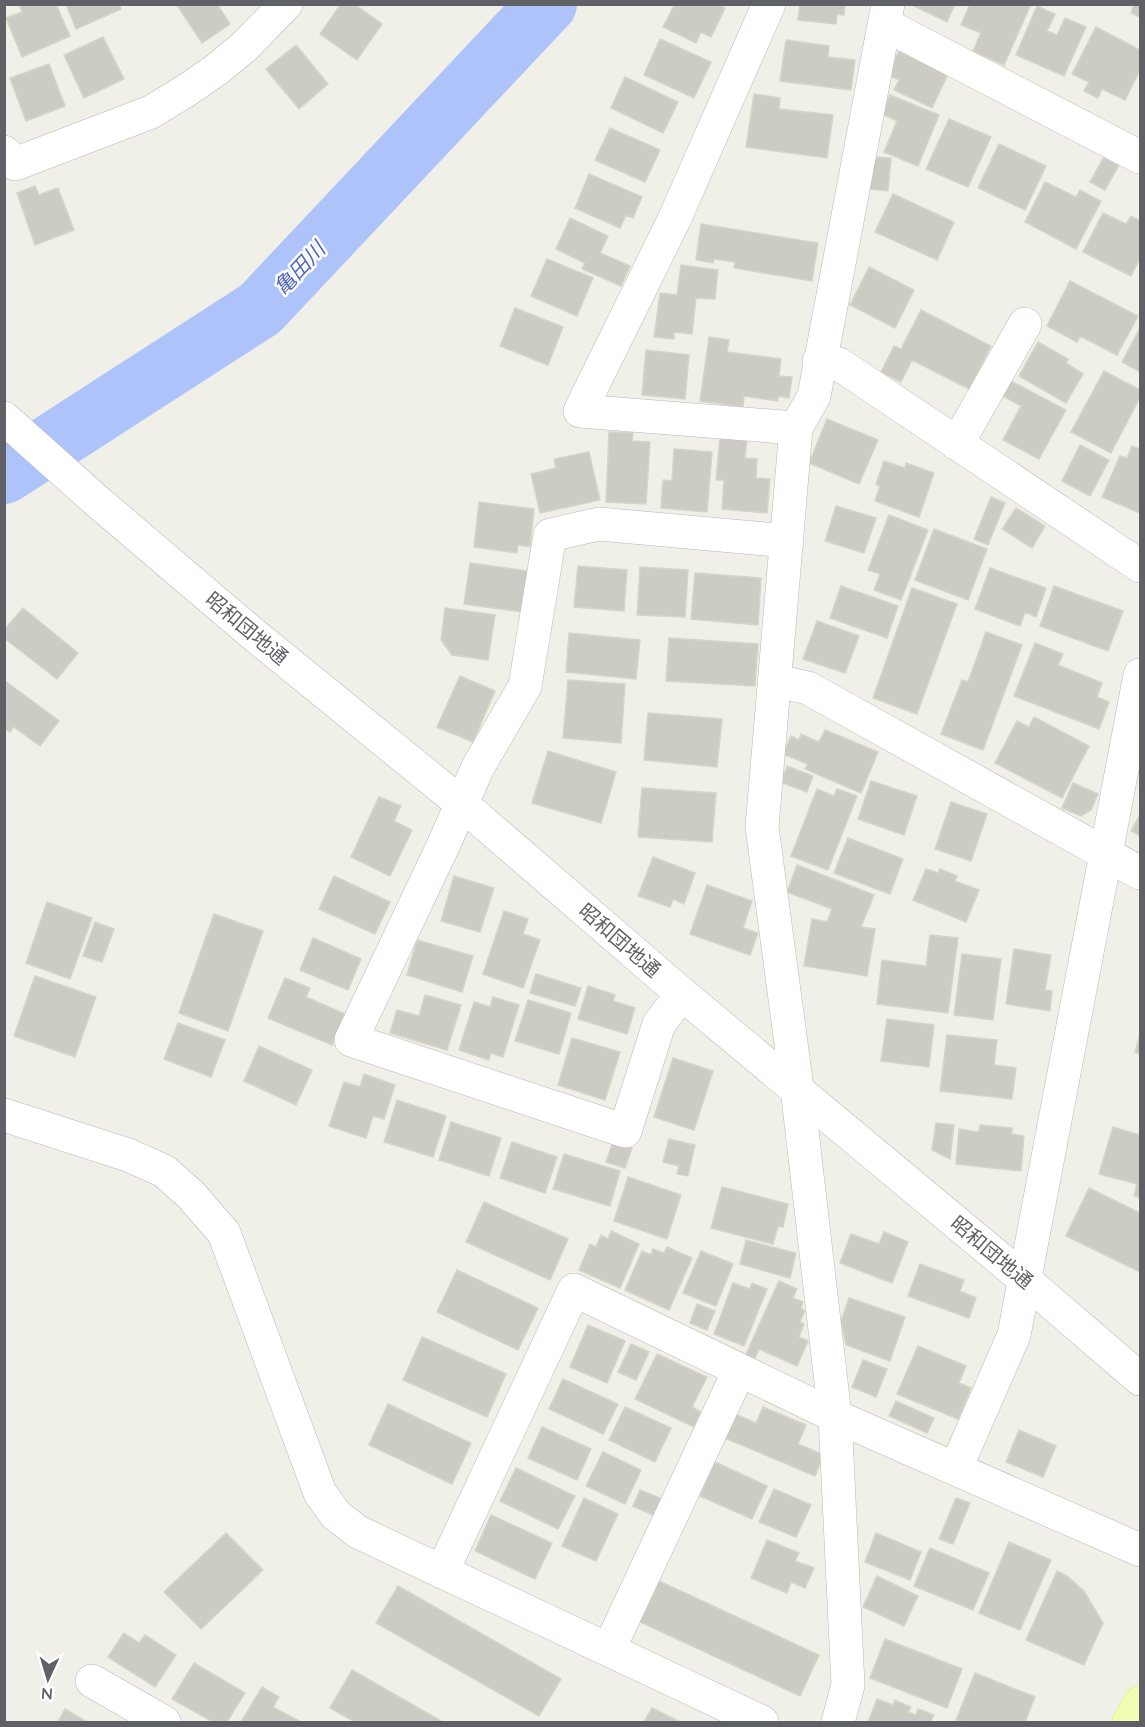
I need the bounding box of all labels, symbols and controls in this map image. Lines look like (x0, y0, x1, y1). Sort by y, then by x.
water label: 亀田川 (268, 235, 331, 300)
street label: 昭和団地通 (201, 586, 293, 670)
street label: 昭和団地通 (574, 898, 666, 982)
street label: 昭和団地通 (946, 1210, 1038, 1294)
north arrow (18, 1649, 78, 1709)
text: N (40, 1684, 54, 1704)

